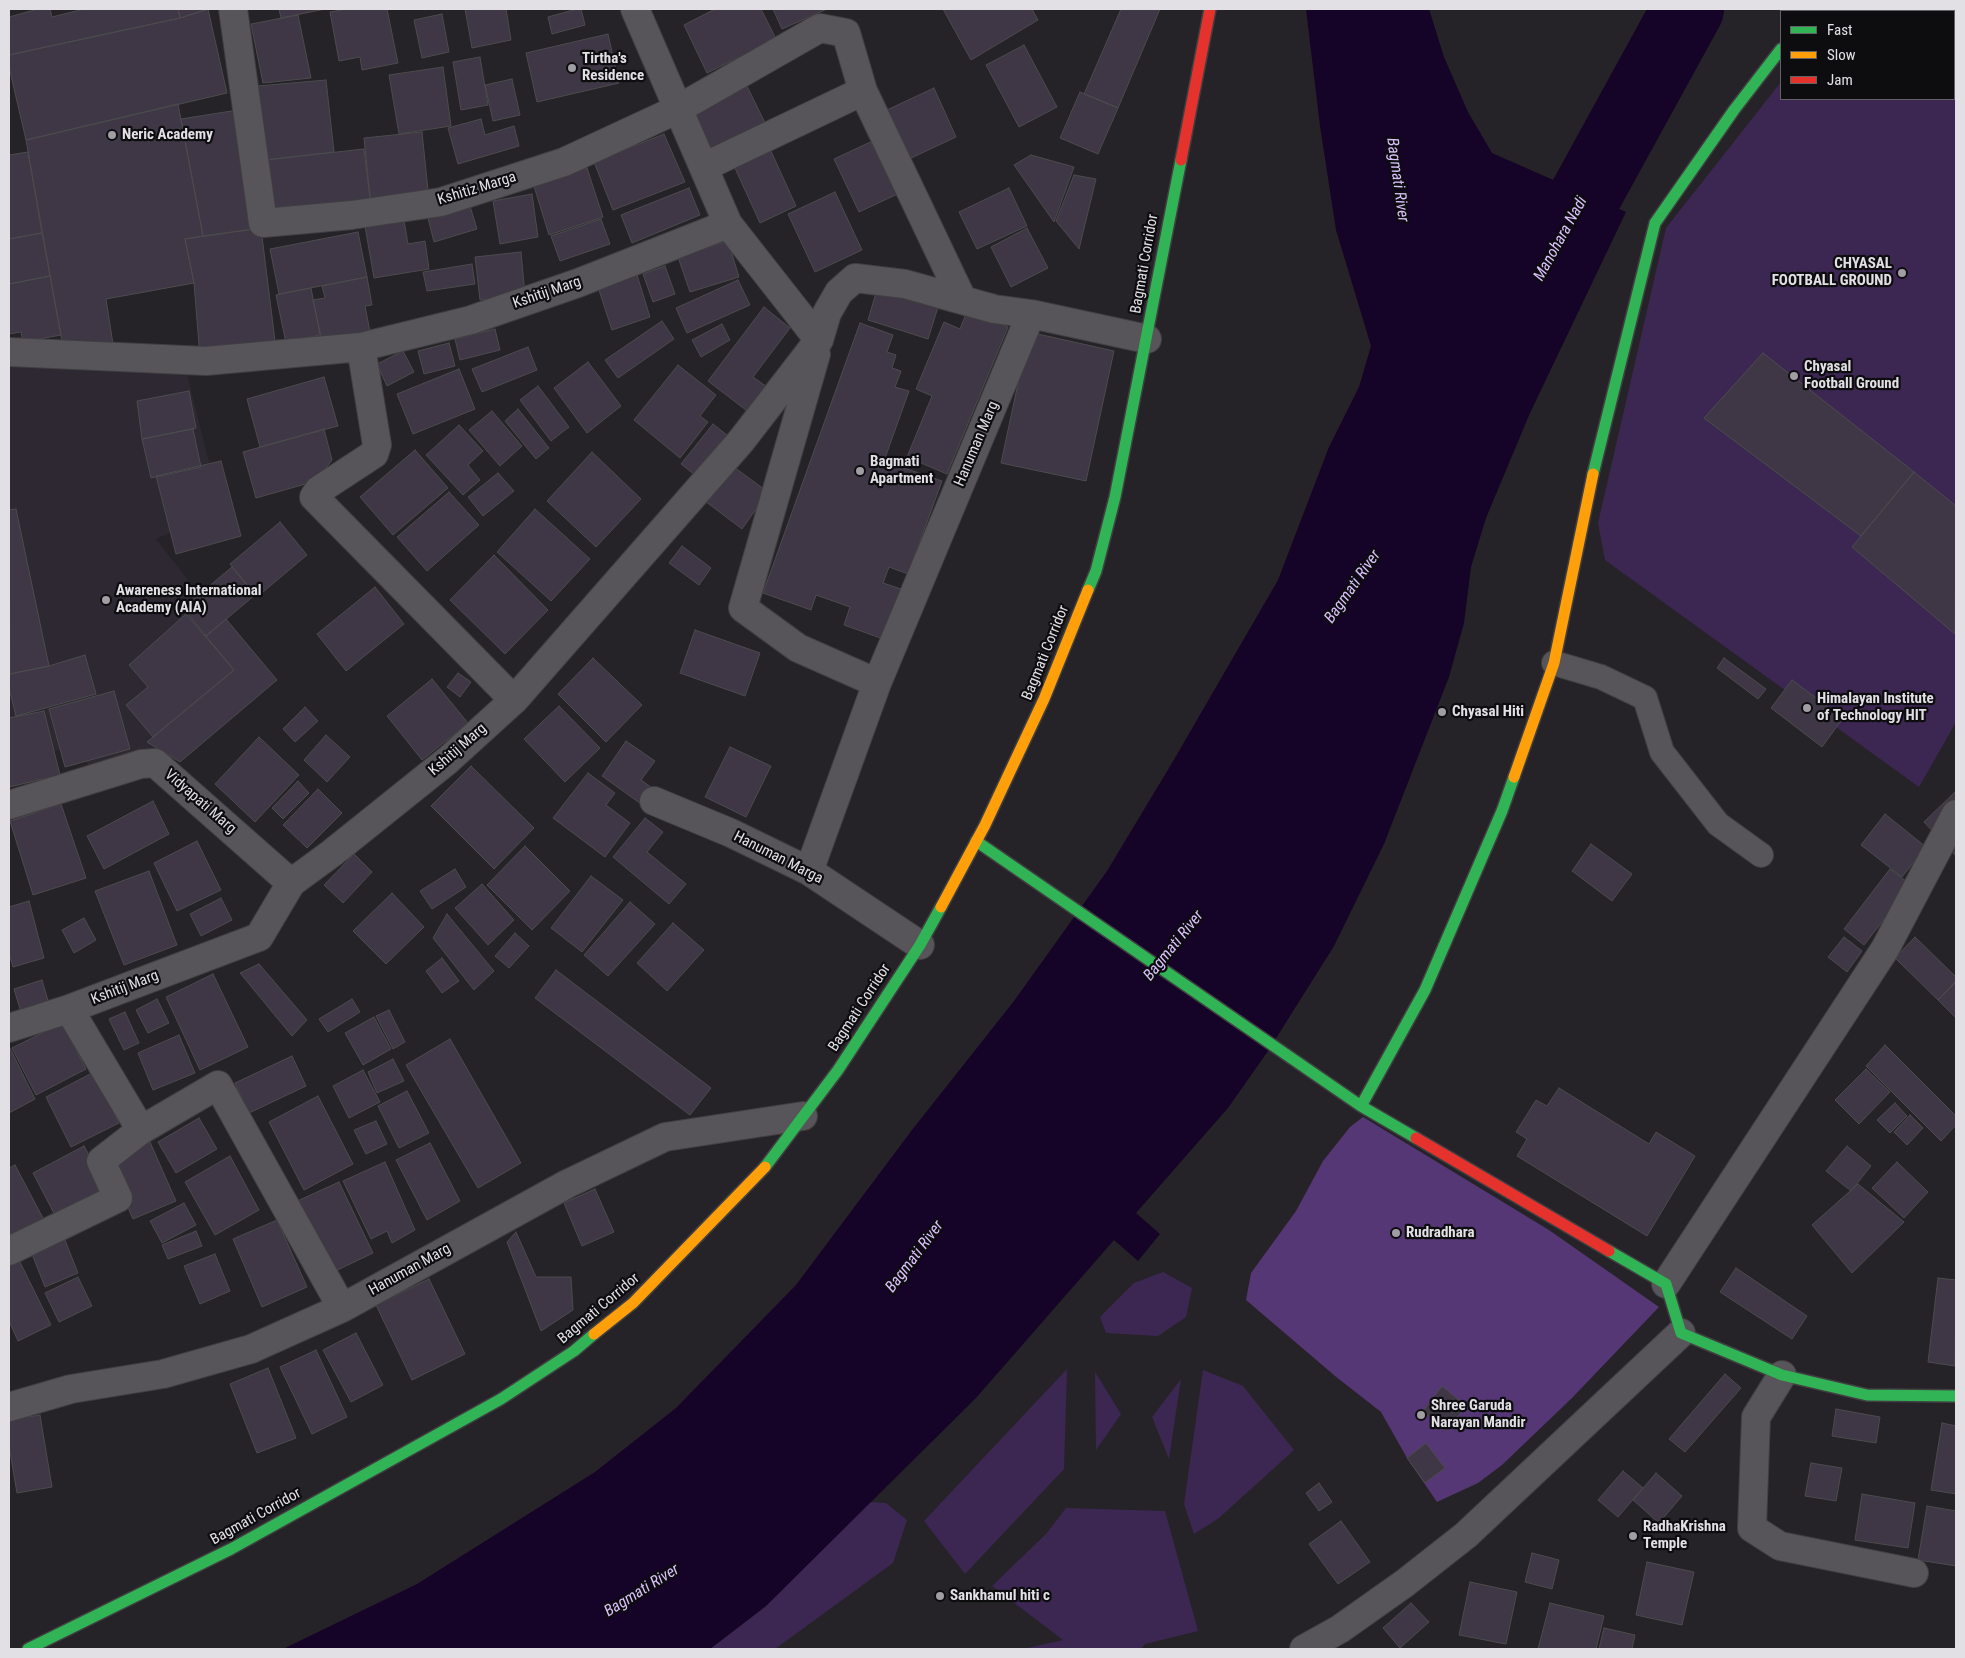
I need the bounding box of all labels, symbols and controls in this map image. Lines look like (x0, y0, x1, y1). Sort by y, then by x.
legend (1780, 10, 1955, 100)
text: Fast (1827, 21, 1852, 39)
text: Slow (1827, 46, 1856, 64)
place label: Tirtha's Residence (582, 50, 644, 85)
marker: Tirtha's Residence (566, 62, 578, 74)
text: Jam (1827, 71, 1853, 89)
place label: Neric Academy (122, 126, 213, 144)
marker: Neric Academy (106, 129, 118, 141)
water label: Bagmati River (1382, 137, 1412, 223)
street label: Kshitiz Marga (436, 169, 518, 209)
water label: Manohara Nadi (1530, 194, 1592, 284)
street label: Bagmati Corridor (1127, 213, 1163, 315)
place label: CHYASAL FOOTBALL GROUND (1772, 255, 1892, 290)
marker: CHYASAL FOOTBALL GROUND (1896, 267, 1908, 279)
street label: Kshitij Marg (511, 273, 583, 313)
place label: Chyasal Football Ground (1804, 358, 1899, 393)
marker: Chyasal Football Ground (1788, 370, 1800, 382)
street label: Hanuman Marg (951, 399, 1003, 489)
place label: Bagmati Apartment (870, 453, 933, 488)
marker: Bagmati Apartment (854, 465, 866, 477)
water label: Bagmati River (1321, 547, 1385, 627)
place label: Awareness International Academy (AIA) (116, 582, 262, 617)
marker: Awareness International Academy (AIA) (100, 594, 112, 606)
street label: Bagmati Corridor (1019, 603, 1073, 703)
place label: Himalayan Institute of Technology HIT (1817, 690, 1934, 725)
marker: Himalayan Institute of Technology HIT (1801, 702, 1813, 714)
place label: Chyasal Hiti (1452, 703, 1524, 721)
marker: Chyasal Hiti (1436, 706, 1448, 718)
street label: Kshitij Marg (425, 720, 491, 780)
street label: Vidyapati Marg (161, 766, 239, 838)
street label: Hanuman Marga (730, 828, 826, 888)
water label: Bagmati River (1140, 907, 1208, 985)
street label: Bagmati Corridor (825, 961, 895, 1055)
street label: Kshitij Marg (89, 967, 161, 1009)
water label: Bagmati River (882, 1217, 948, 1297)
place label: Rudradhara (1406, 1224, 1475, 1242)
marker: Rudradhara (1390, 1227, 1402, 1239)
street label: Hanuman Marg (366, 1240, 454, 1300)
street label: Bagmati Corridor (555, 1270, 643, 1348)
place label: Shree Garuda Narayan Mandir (1431, 1397, 1525, 1432)
marker: Shree Garuda Narayan Mandir (1415, 1409, 1427, 1421)
street label: Bagmati Corridor (208, 1485, 304, 1549)
place label: RadhaKrishna Temple (1643, 1518, 1726, 1553)
marker: RadhaKrishna Temple (1627, 1530, 1639, 1542)
water label: Bagmati River (601, 1560, 683, 1622)
place label: Sankhamul hiti c (950, 1587, 1050, 1605)
marker: Sankhamul hiti c (934, 1590, 946, 1602)

